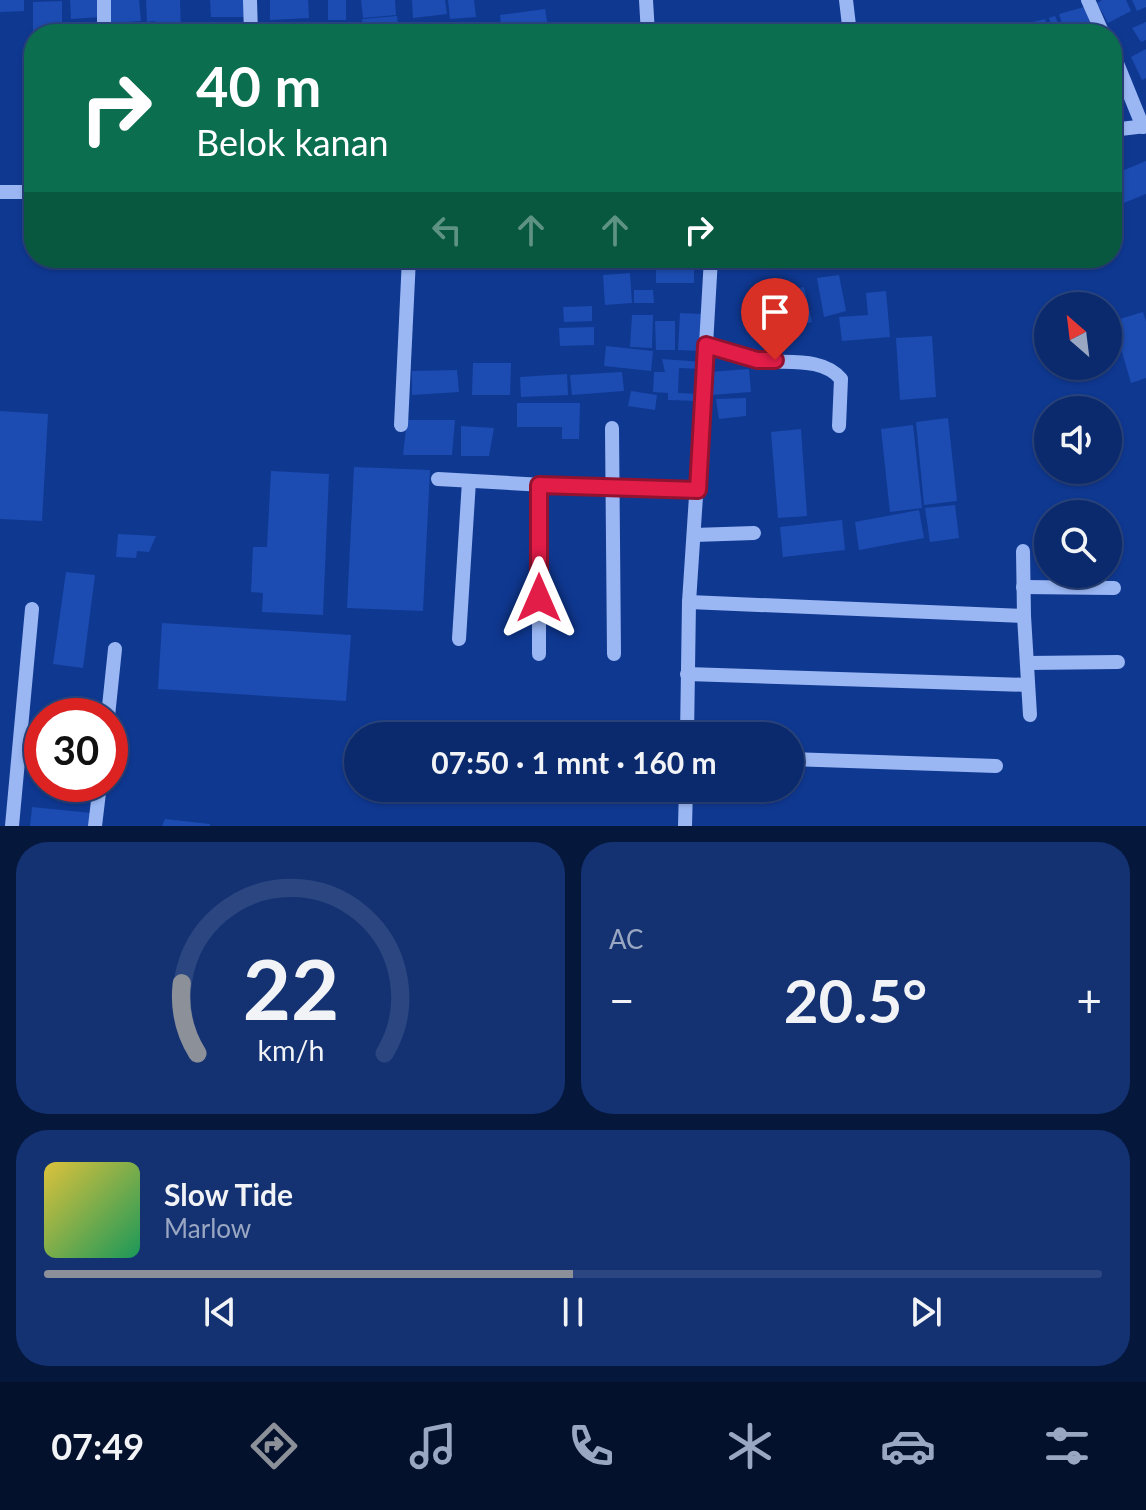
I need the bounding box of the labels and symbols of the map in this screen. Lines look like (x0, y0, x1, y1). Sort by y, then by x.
pin (741, 278, 809, 360)
north arrow (1034, 292, 1122, 380)
position arrow (497, 556, 581, 640)
speed limit sign: 30 (24, 698, 128, 802)

